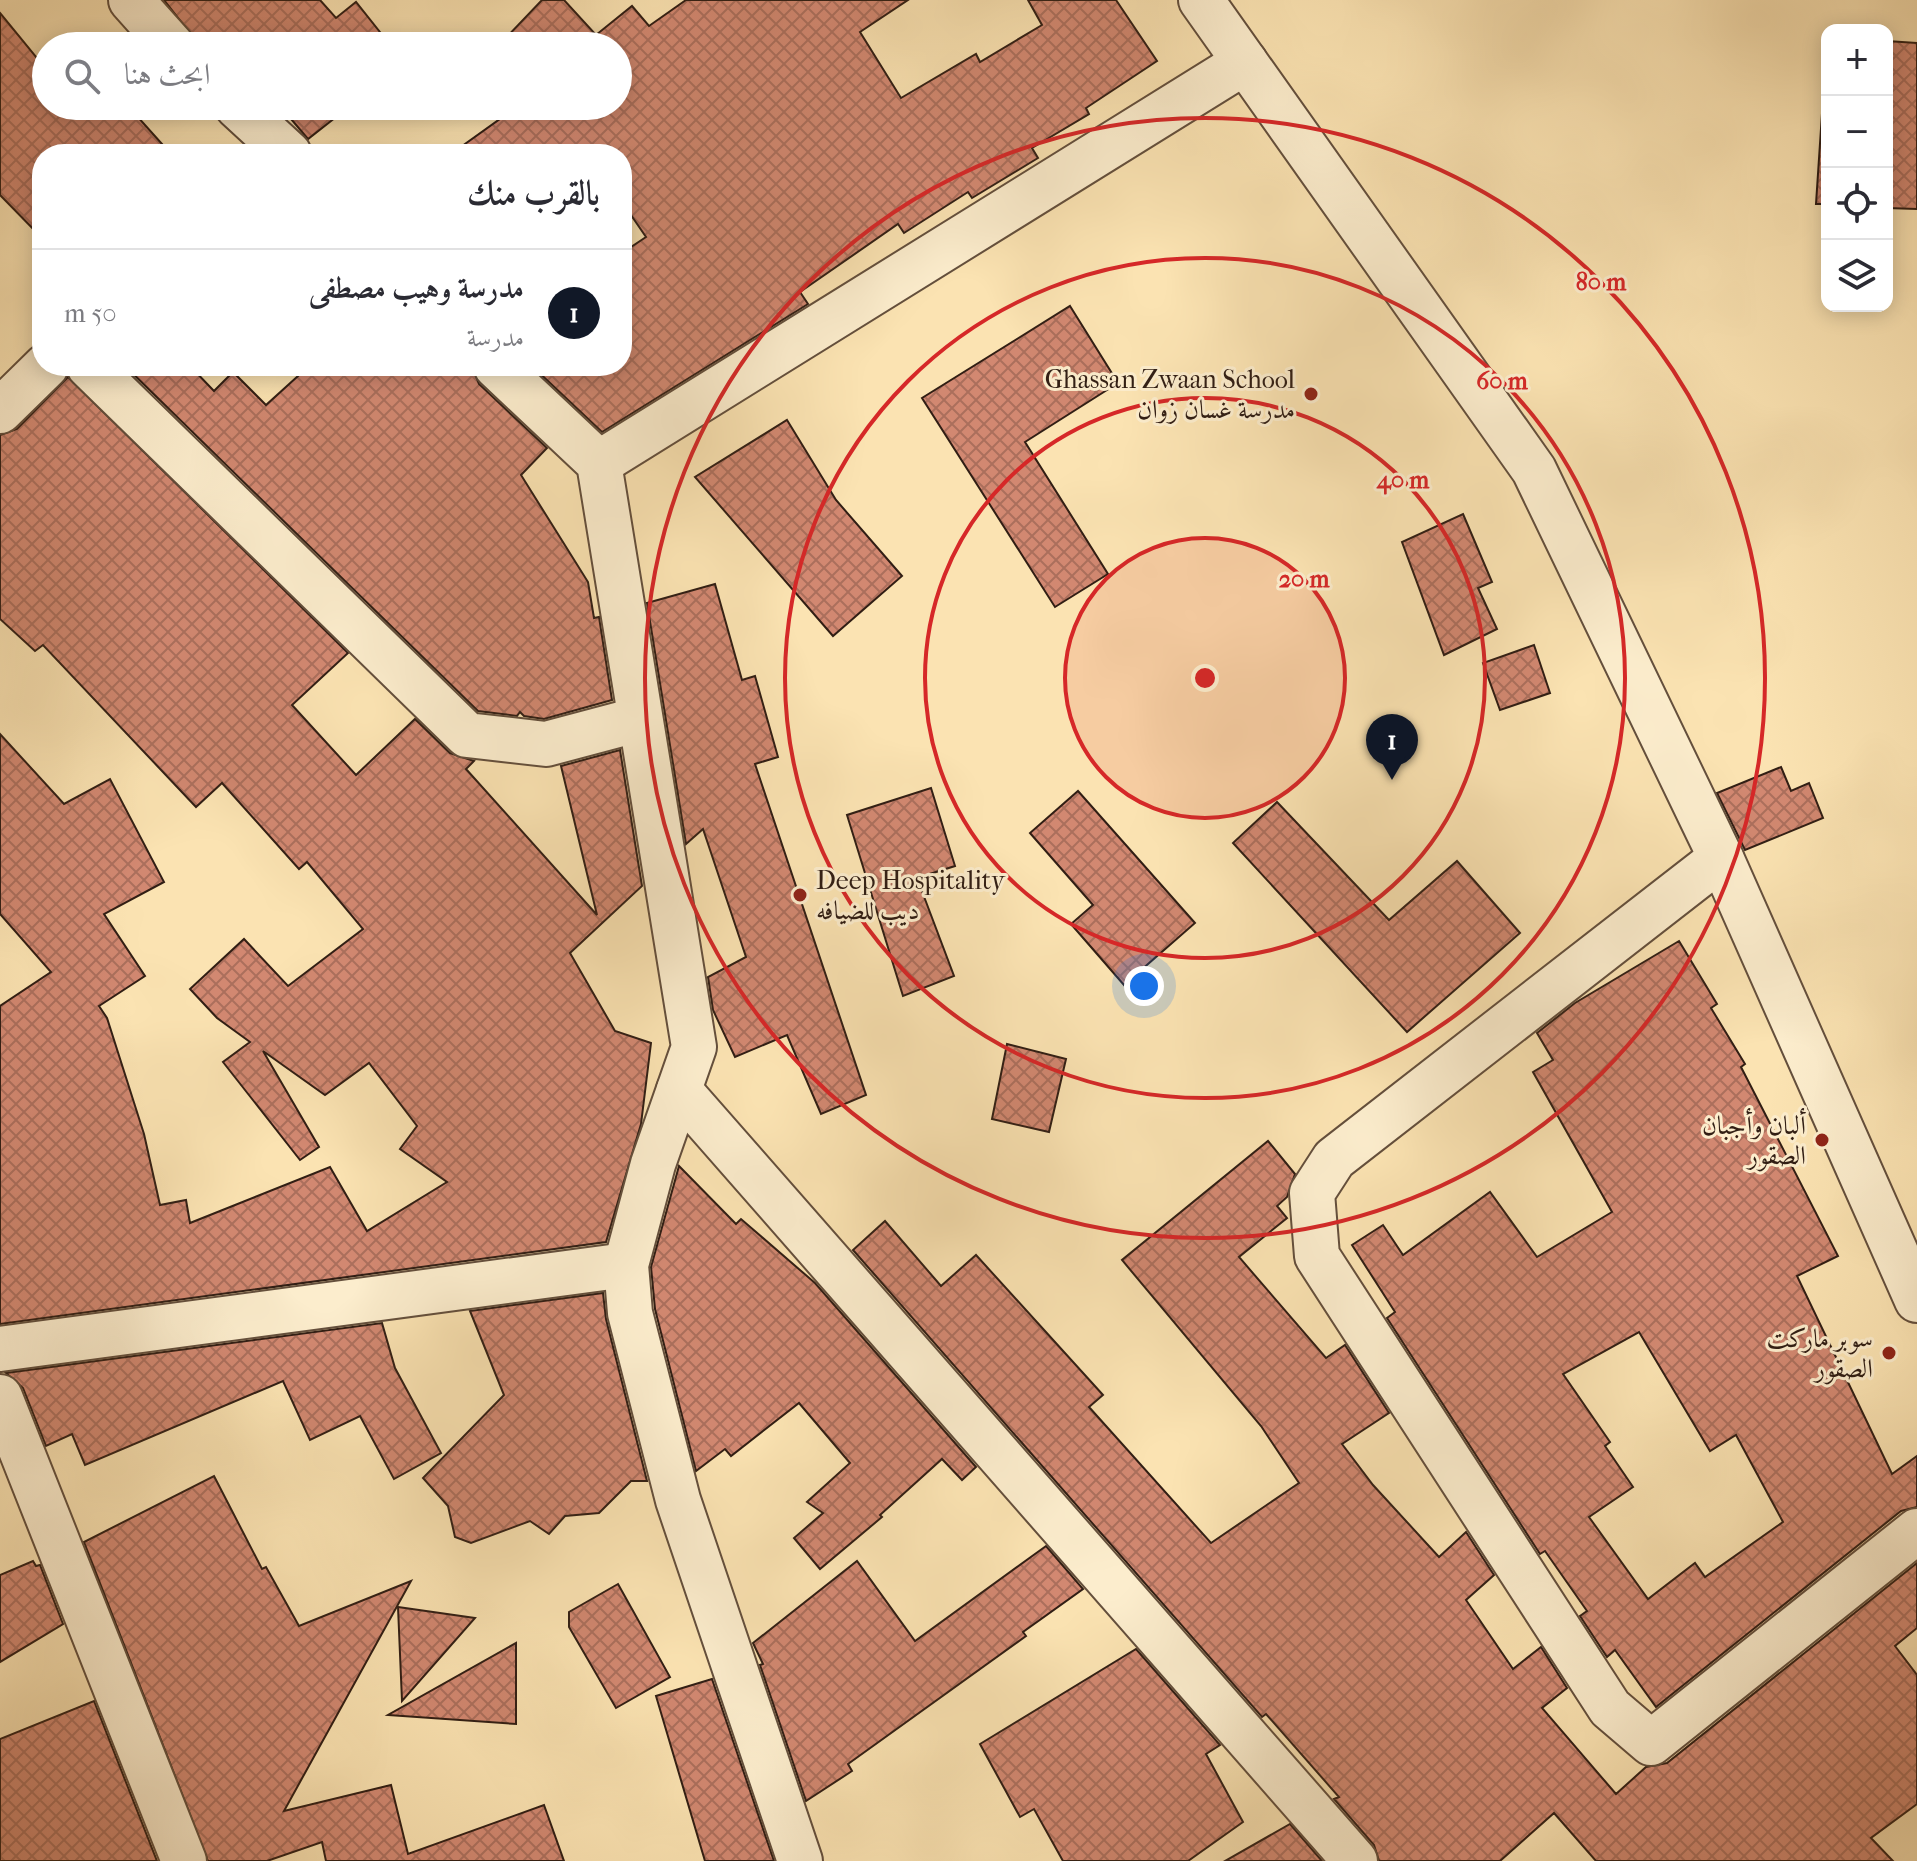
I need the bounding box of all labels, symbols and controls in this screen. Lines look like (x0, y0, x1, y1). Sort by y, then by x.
map controls (1821, 24, 1893, 312)
button: + (1821, 24, 1893, 96)
search box (32, 32, 632, 120)
icon: search (60, 54, 104, 98)
text: ابحث هنا (124, 57, 210, 92)
button: − (1821, 96, 1893, 168)
button: locate (1821, 168, 1893, 240)
text: بالقرب منك (467, 173, 600, 213)
button: layers (1821, 240, 1893, 312)
text: 80 m (1576, 268, 1627, 296)
text: مدرسة وهيب مصطفى (309, 271, 524, 306)
text: 50 m (64, 298, 117, 329)
text: 1 (569, 298, 579, 329)
text: مدرسة (467, 322, 524, 353)
place label: Ghassan Zwaan School مدرسة غسان زوان (1045, 364, 1295, 425)
text: 60 m (1476, 367, 1529, 395)
marker: Ghassan Zwaan School مدرسة غسان زوان (1302, 385, 1320, 403)
text: 40 m (1376, 466, 1430, 495)
text: 20 m (1279, 565, 1330, 593)
centre of rings (1191, 664, 1219, 692)
pin: 1 (1366, 714, 1418, 780)
place label: Deep Hospitality ديب للضيافه (816, 865, 1006, 927)
marker: Deep Hospitality ديب للضيافه (791, 886, 809, 904)
your location (1124, 966, 1164, 1006)
place label: ألبان وأجبان الصقور (1702, 1108, 1806, 1172)
marker: ألبان وأجبان الصقور (1813, 1131, 1831, 1149)
place label: سوبر ماركت الصقور (1766, 1323, 1873, 1385)
marker: سوبر ماركت الصقور (1880, 1344, 1898, 1362)

